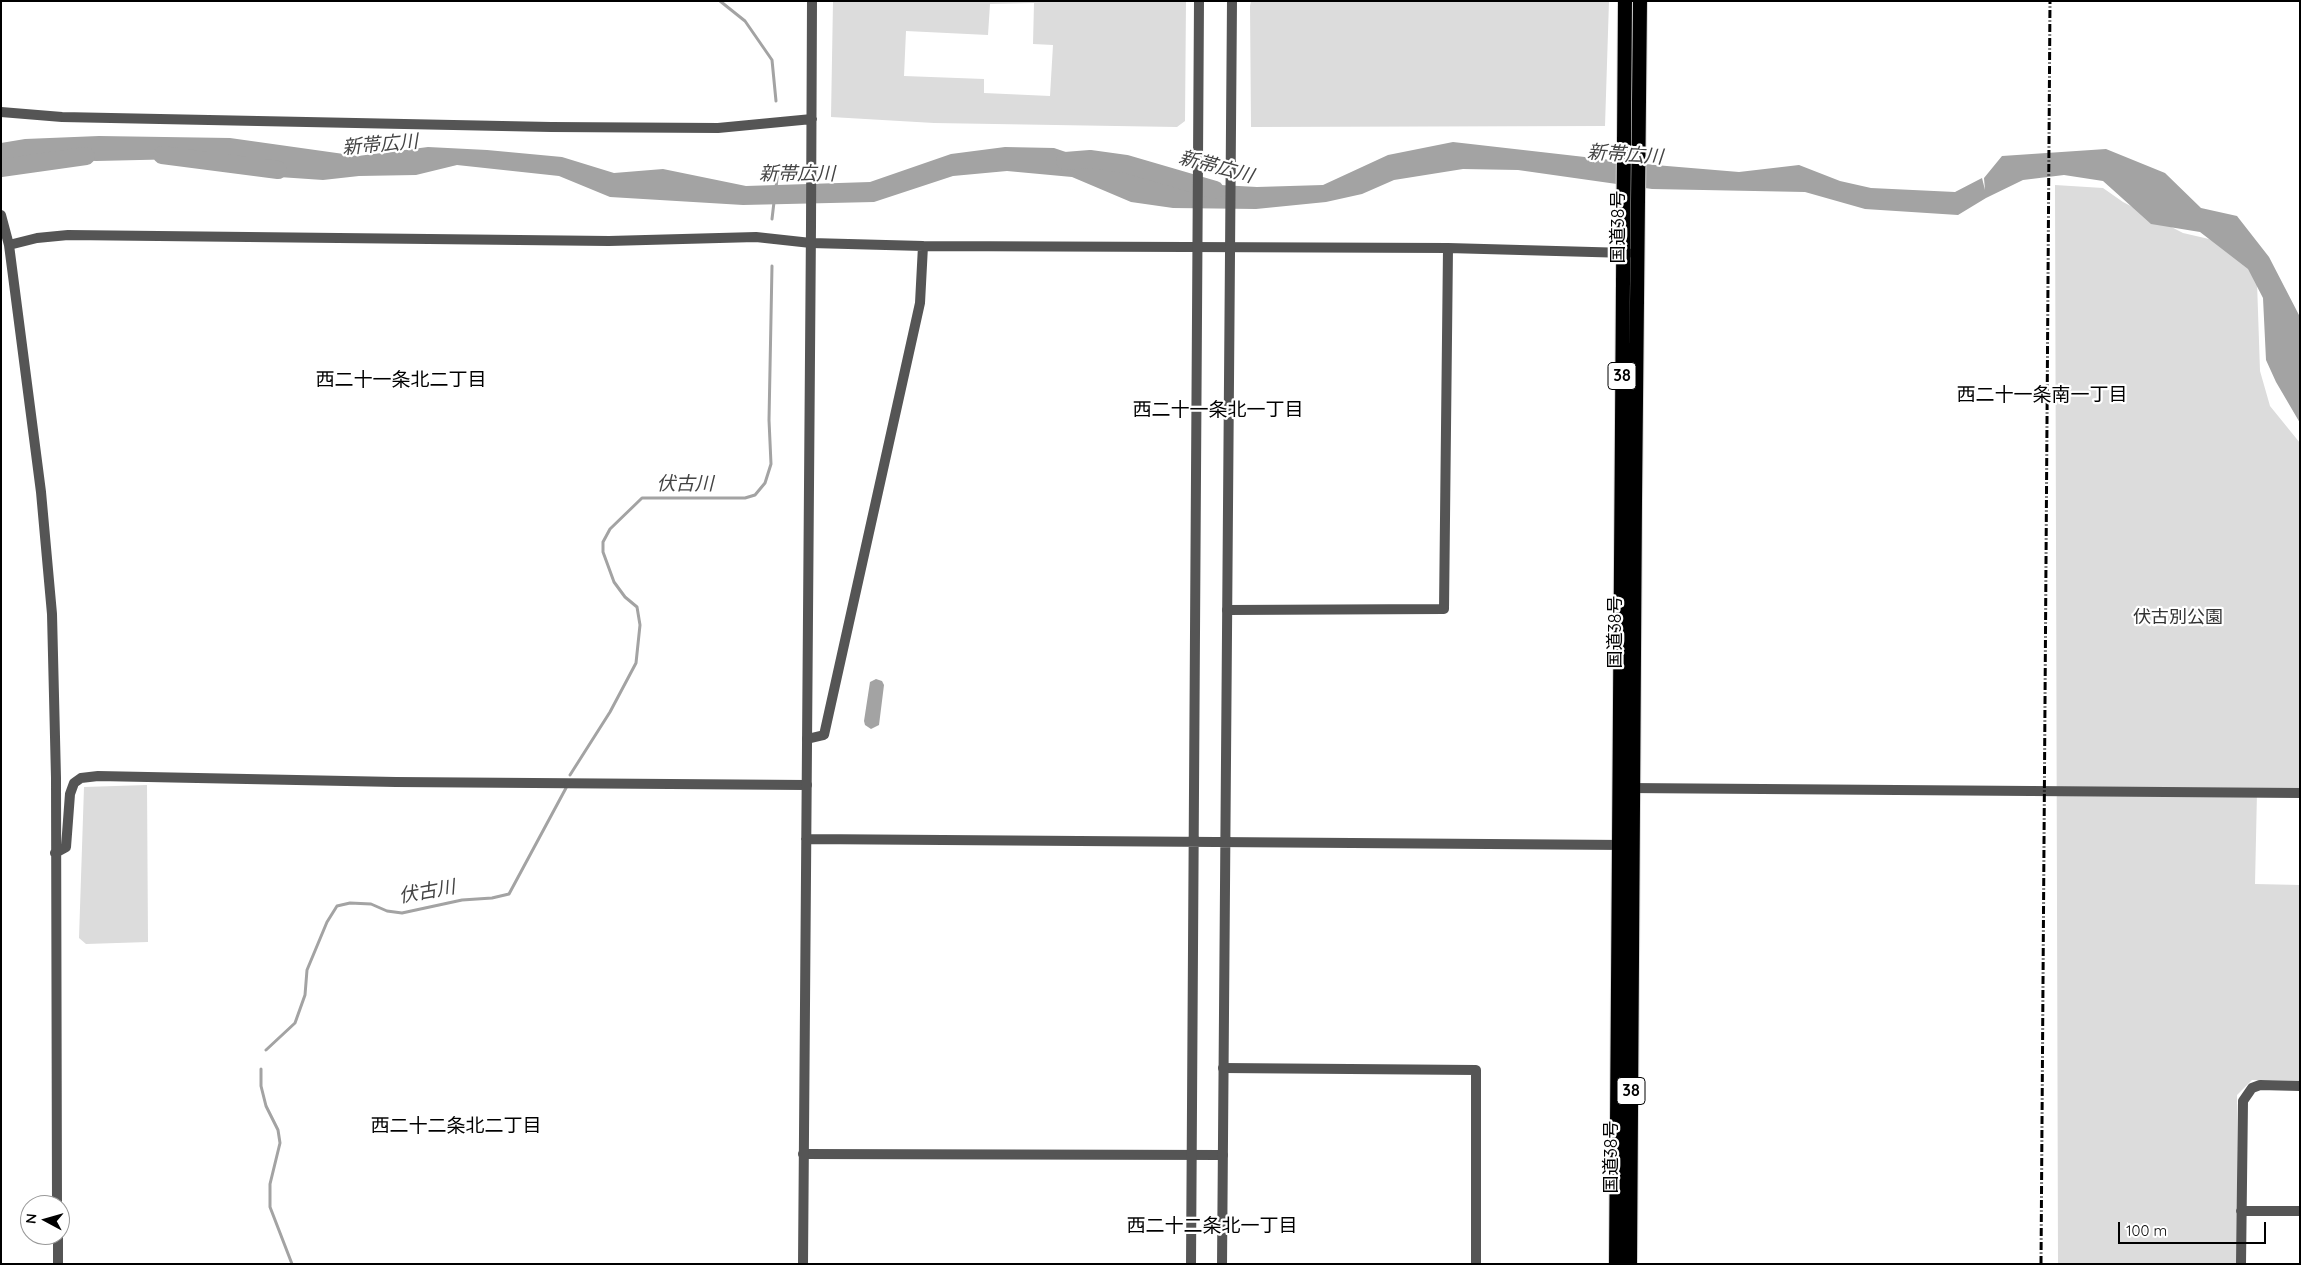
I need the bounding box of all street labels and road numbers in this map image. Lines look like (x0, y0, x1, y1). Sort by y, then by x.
street label: 国道38号 (1608, 190, 1630, 264)
road number: 38 (1608, 362, 1636, 390)
street label: 国道38号 (1605, 595, 1627, 669)
road number: 38 (1617, 1078, 1645, 1104)
street label: 国道38号 (1601, 1120, 1623, 1194)

